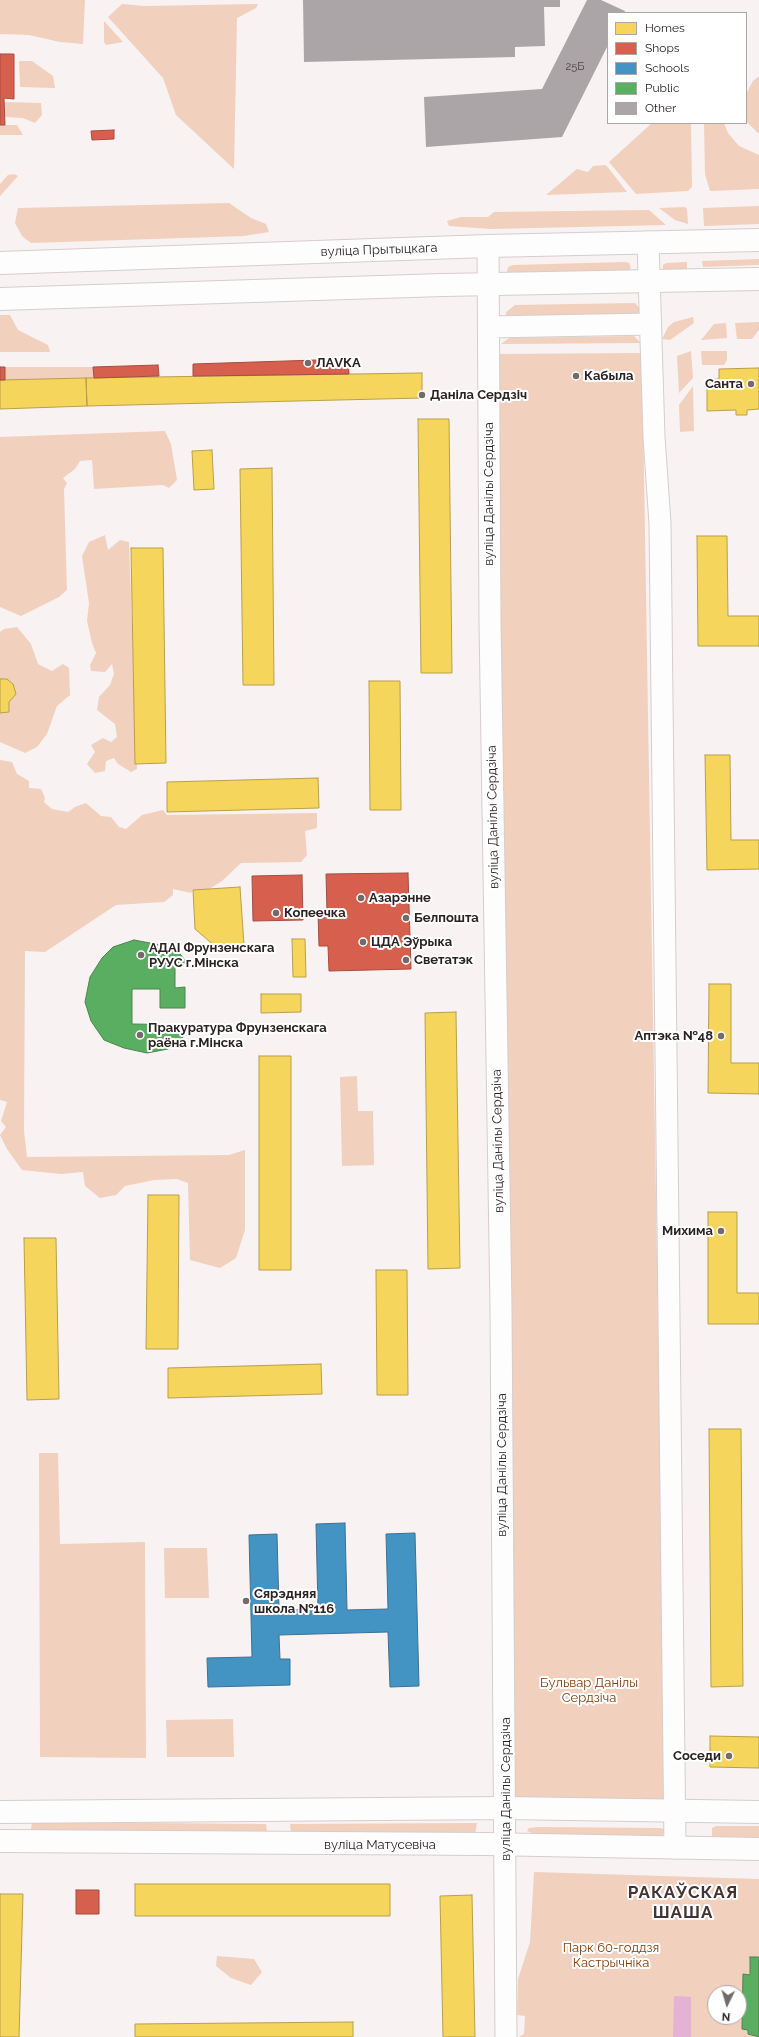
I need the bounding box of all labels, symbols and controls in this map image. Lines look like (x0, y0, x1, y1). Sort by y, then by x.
legend (607, 12, 747, 124)
text: Homes (645, 21, 685, 35)
text: Shops (645, 41, 680, 55)
house number: 25Б (566, 60, 584, 74)
text: Schools (645, 61, 689, 75)
text: Public (645, 81, 679, 95)
text: Other (645, 101, 676, 115)
street label: вуліца Прытыцкага (320, 240, 438, 260)
place label: ЛАVКА (316, 355, 361, 371)
marker: ЛАVКА (303, 358, 313, 368)
place label: Кабыла (584, 368, 634, 384)
marker: Кабыла (571, 371, 581, 381)
place label: Санта (705, 376, 743, 392)
marker: Санта (746, 379, 756, 389)
place label: Даніла Сердзіч (430, 387, 527, 403)
marker: Даніла Сердзіч (417, 390, 427, 400)
street label: вуліца Данілы Сердзіча (481, 422, 497, 566)
street label: вуліца Данілы Сердзіча (484, 745, 502, 889)
place label: Азарэнне (369, 890, 431, 906)
marker: Азарэнне (356, 893, 366, 903)
place label: Копеечка (284, 905, 346, 921)
marker: Копеечка (271, 908, 281, 918)
place label: Белпошта (414, 910, 479, 926)
marker: Белпошта (401, 913, 411, 923)
place label: ЦДА Эўрыка (371, 934, 452, 950)
marker: ЦДА Эўрыка (358, 937, 368, 947)
place label: АДАІ Фрунзенскага РУУС г.Мінска (149, 940, 274, 971)
marker: АДАІ Фрунзенскага РУУС г.Мінска (136, 950, 146, 960)
place label: Светатэк (414, 952, 473, 968)
marker: Светатэк (401, 955, 411, 965)
place label: Пракуратура Фрунзенскага раёна г.Мінска (148, 1020, 327, 1051)
place label: Аптэка №48 (634, 1028, 713, 1044)
marker: Пракуратура Фрунзенскага раёна г.Мінска (135, 1030, 145, 1040)
marker: Аптэка №48 (716, 1031, 726, 1041)
street label: вуліца Данілы Сердзіча (489, 1069, 507, 1213)
place label: Михима (662, 1223, 713, 1239)
marker: Михима (716, 1226, 726, 1236)
street label: вуліца Данілы Сердзіча (494, 1393, 510, 1537)
place label: Сярэдняя школа №116 (254, 1586, 334, 1617)
marker: Сярэдняя школа №116 (241, 1596, 251, 1606)
park label: Бульвар Данілы Сердзіча (540, 1675, 638, 1706)
street label: вуліца Данілы Сердзіча (498, 1717, 514, 1861)
place label: Соседи (673, 1748, 721, 1764)
marker: Соседи (724, 1751, 734, 1761)
street label: вуліца Матусевіча (324, 1837, 436, 1853)
district label: РАКАЎСКАЯ ШАША (628, 1883, 738, 1923)
park label: Парк 60-годдзя Кастрычніка (563, 1940, 659, 1971)
north arrow (707, 1985, 747, 2025)
text: N (721, 2010, 731, 2023)

